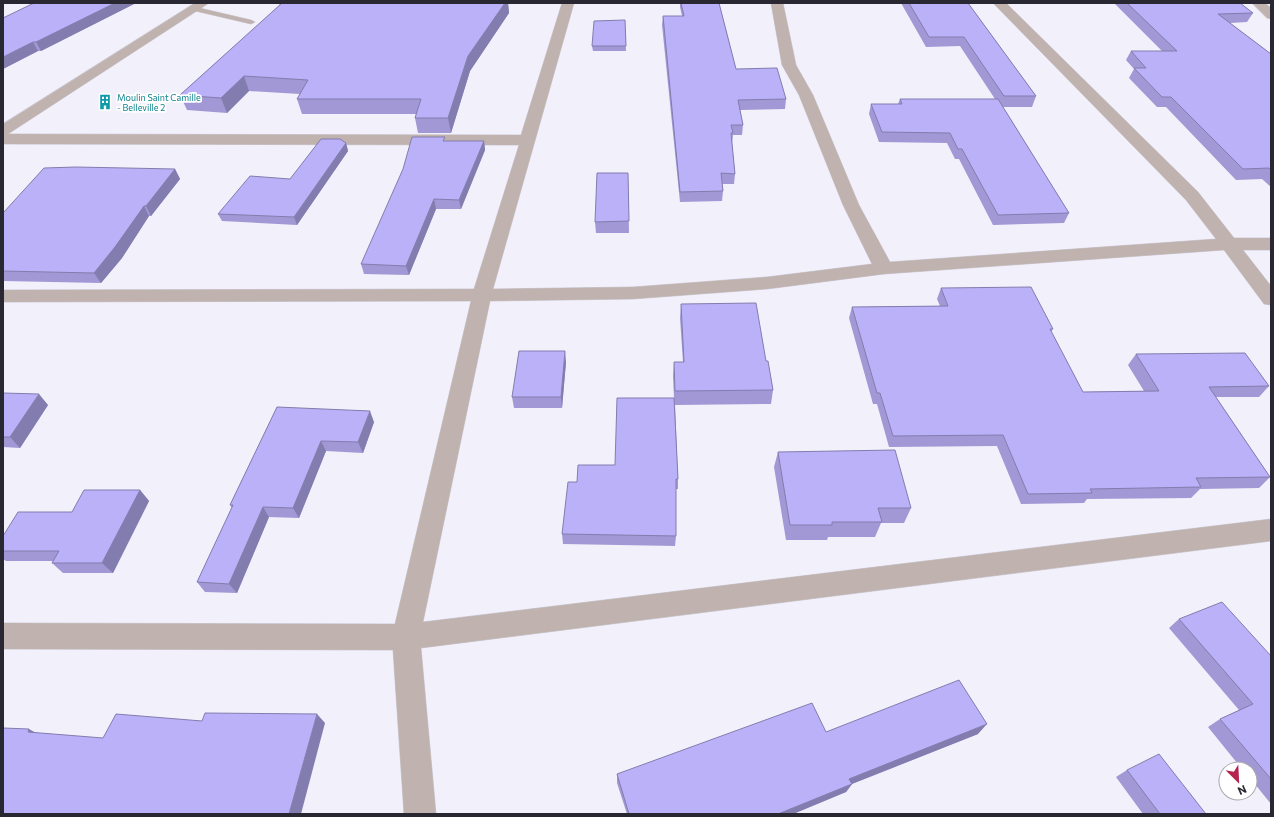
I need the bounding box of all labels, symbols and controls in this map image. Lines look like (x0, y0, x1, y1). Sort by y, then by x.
place label: Moulin Saint Camille - Belleville 2 (117, 92, 201, 113)
building icon: Moulin Saint Camille - Belleville 2 (96, 93, 114, 111)
north arrow (1218, 761, 1258, 801)
text: N (1236, 783, 1249, 798)

